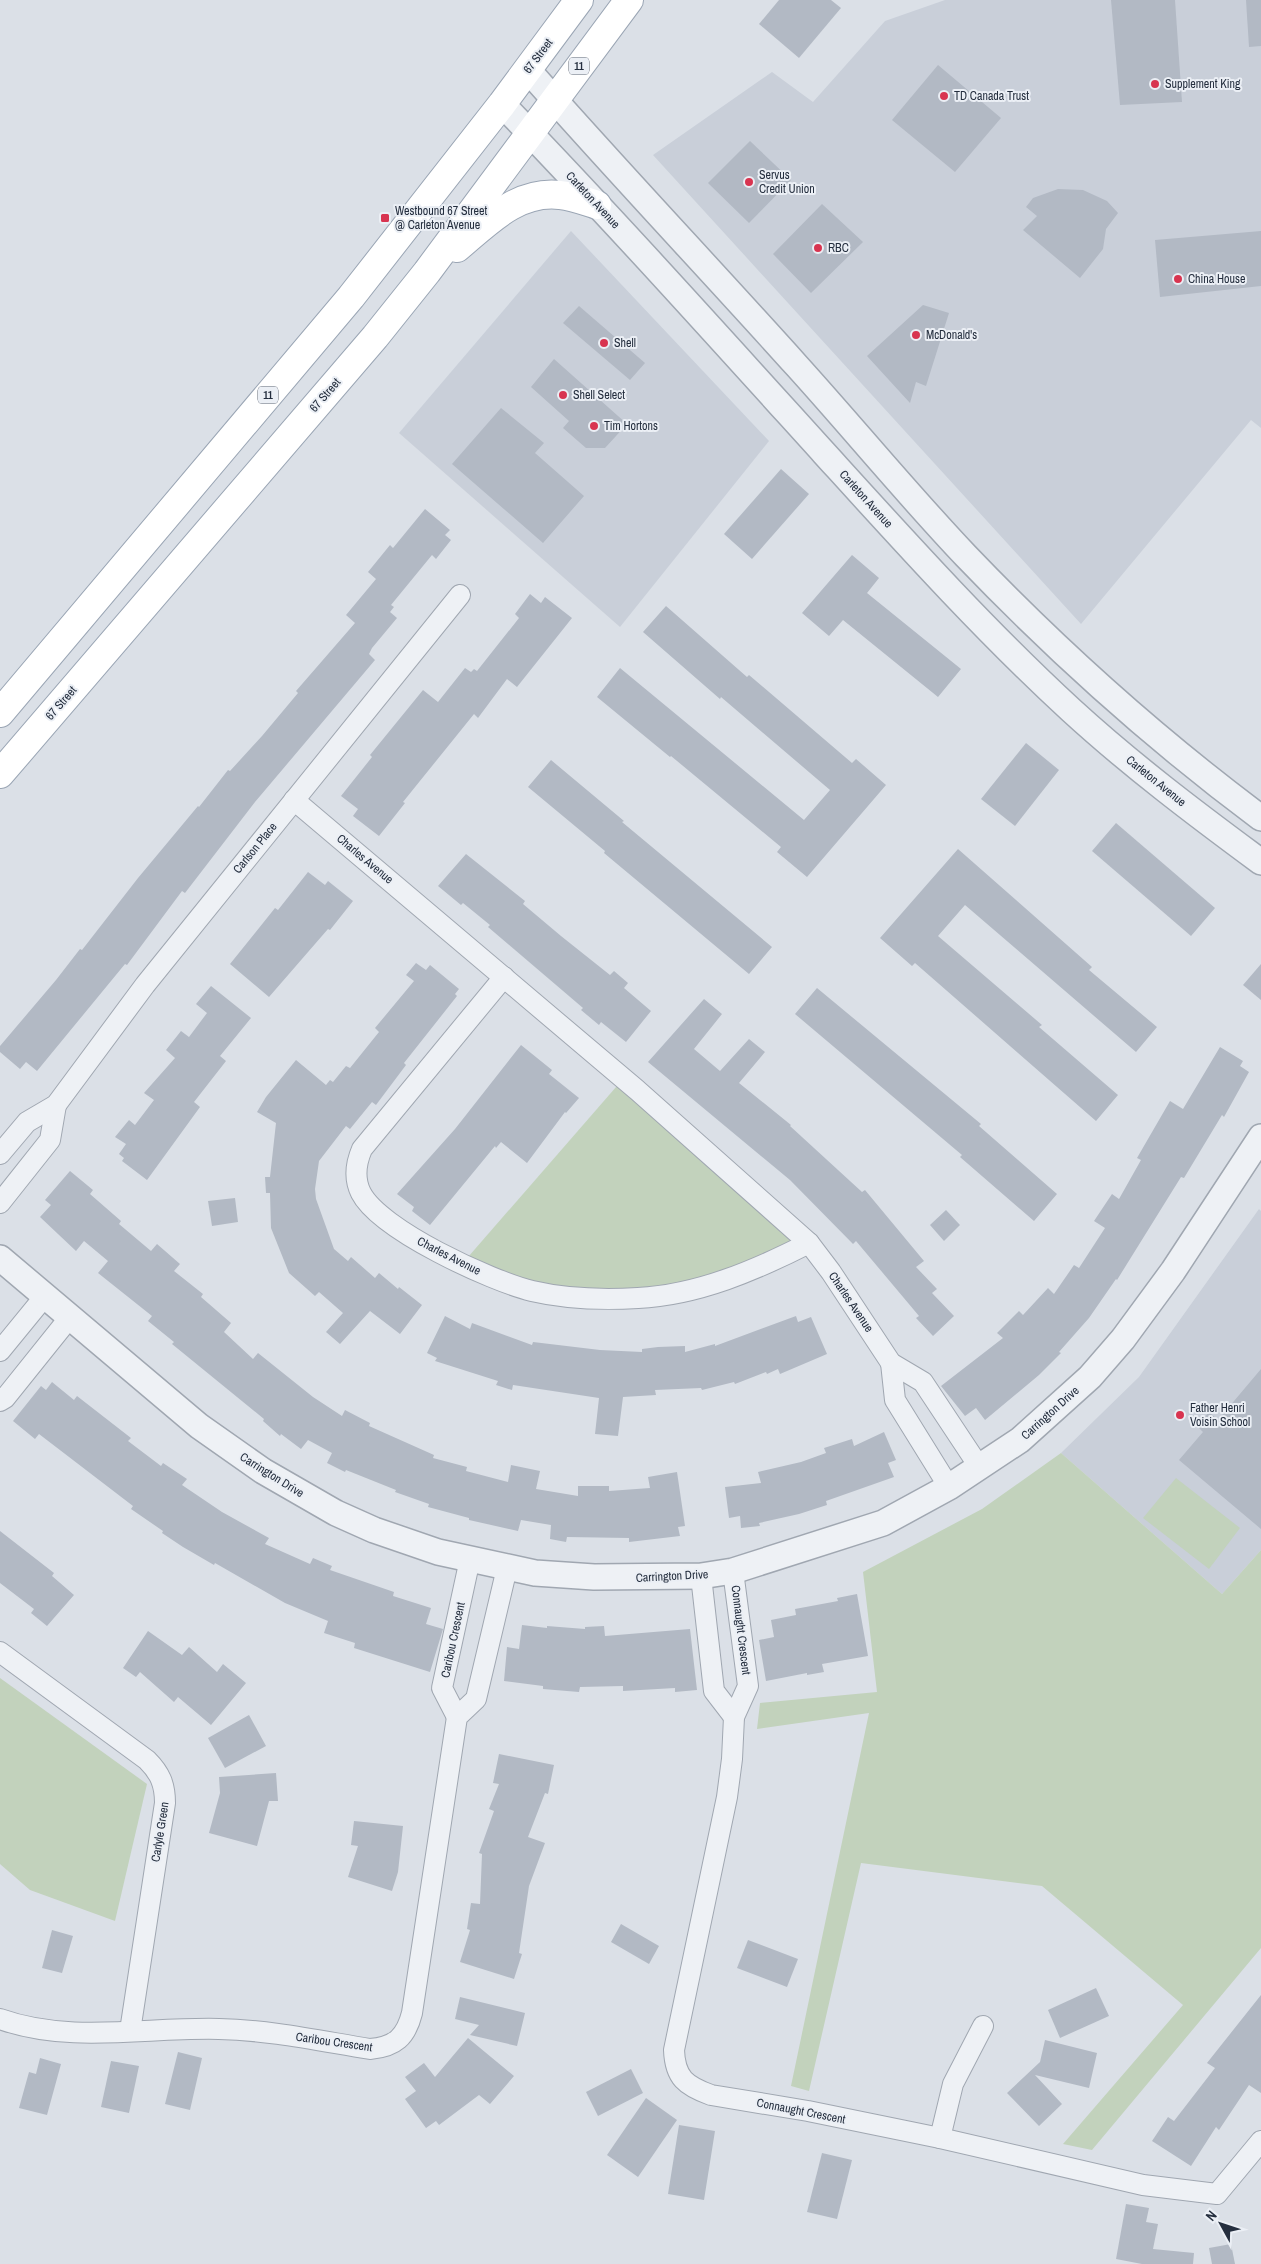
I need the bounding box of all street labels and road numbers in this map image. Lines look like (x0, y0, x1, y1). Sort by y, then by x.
street label: 67 Street (520, 35, 557, 77)
road number: 11 (569, 58, 589, 74)
street label: Carleton Avenue (562, 168, 624, 232)
street label: 67 Street (306, 374, 344, 415)
road number: 11 (258, 386, 278, 404)
street label: Carleton Avenue (836, 467, 896, 531)
street label: 67 Street (42, 682, 80, 723)
street label: Carleton Avenue (1123, 752, 1189, 810)
street label: Carlson Place (230, 819, 280, 877)
street label: Charles Avenue (333, 831, 397, 887)
street label: Charles Avenue (414, 1233, 484, 1279)
street label: Charles Avenue (825, 1269, 877, 1335)
street label: Carrington Drive (1018, 1383, 1082, 1443)
street label: Carrington Drive (237, 1449, 307, 1501)
street label: Carrington Drive (635, 1566, 709, 1586)
street label: Connaught Crescent (728, 1584, 754, 1676)
street label: Caribou Crescent (437, 1600, 469, 1679)
street label: Carlyle Green (147, 1801, 173, 1863)
street label: Caribou Crescent (295, 2029, 374, 2055)
street label: Connaught Crescent (755, 2095, 847, 2128)

